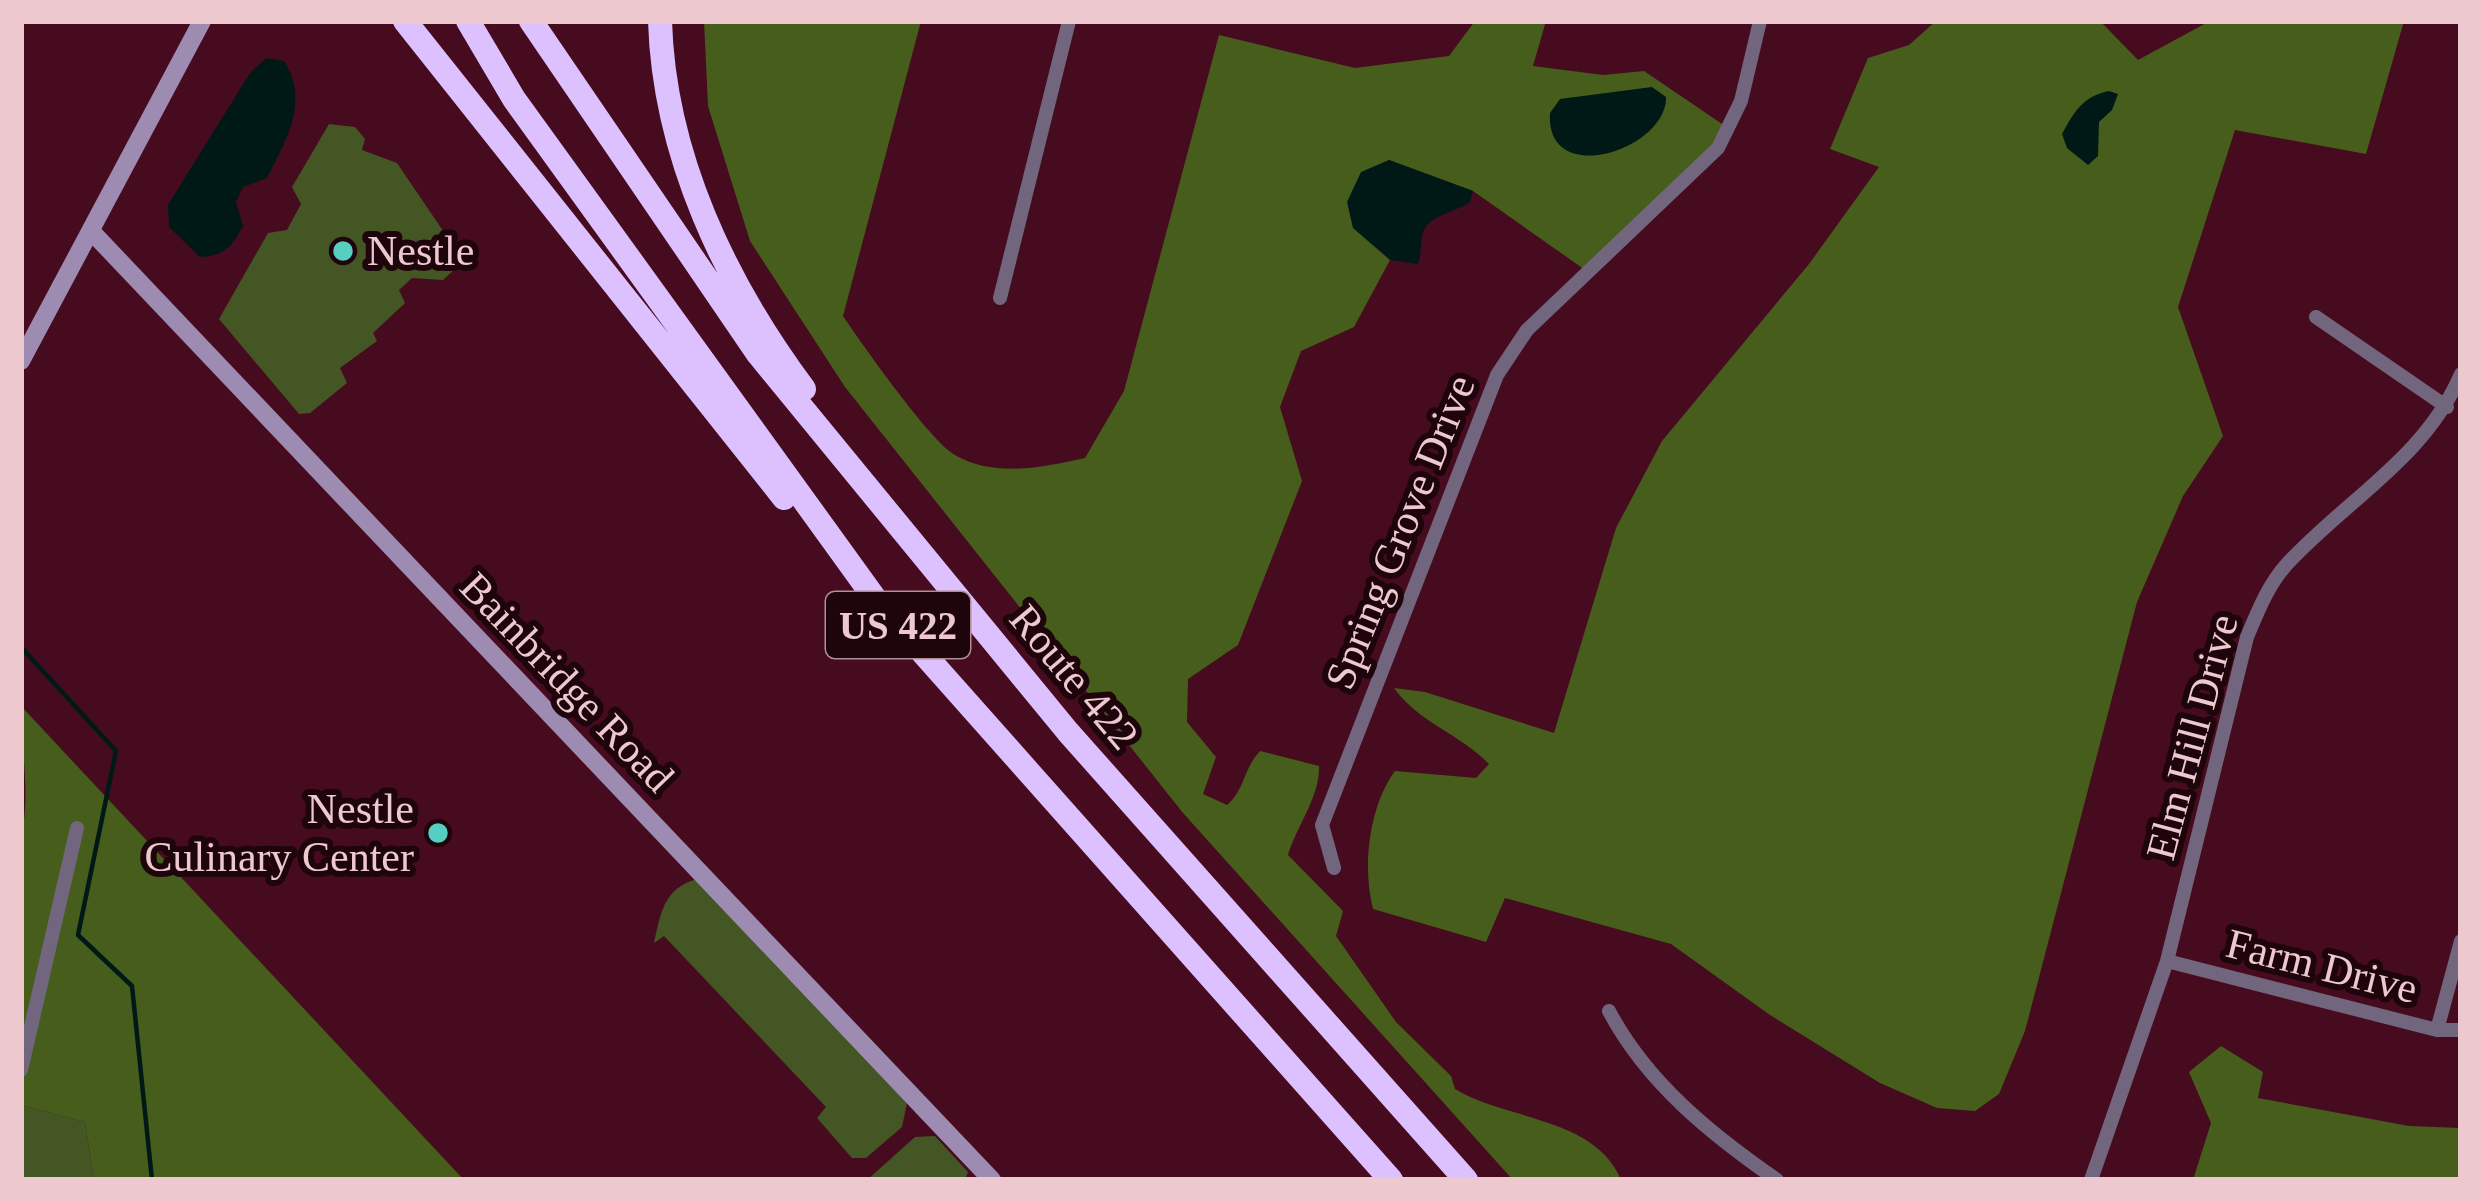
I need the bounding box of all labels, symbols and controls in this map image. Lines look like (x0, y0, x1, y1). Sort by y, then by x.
place label: Nestle (367, 228, 474, 274)
marker: Nestle (330, 238, 356, 264)
street label: Spring Grove Drive (1316, 369, 1484, 695)
street label: Bainbridge Road (451, 563, 683, 801)
road number: US 422 (826, 592, 970, 658)
street label: Route 422 (1001, 596, 1147, 758)
street label: Elm Hill Drive (2137, 609, 2247, 865)
place label: Nestle Culinary Center (145, 786, 414, 880)
marker: Nestle Culinary Center (425, 820, 451, 846)
street label: Farm Drive (2222, 920, 2422, 1012)

